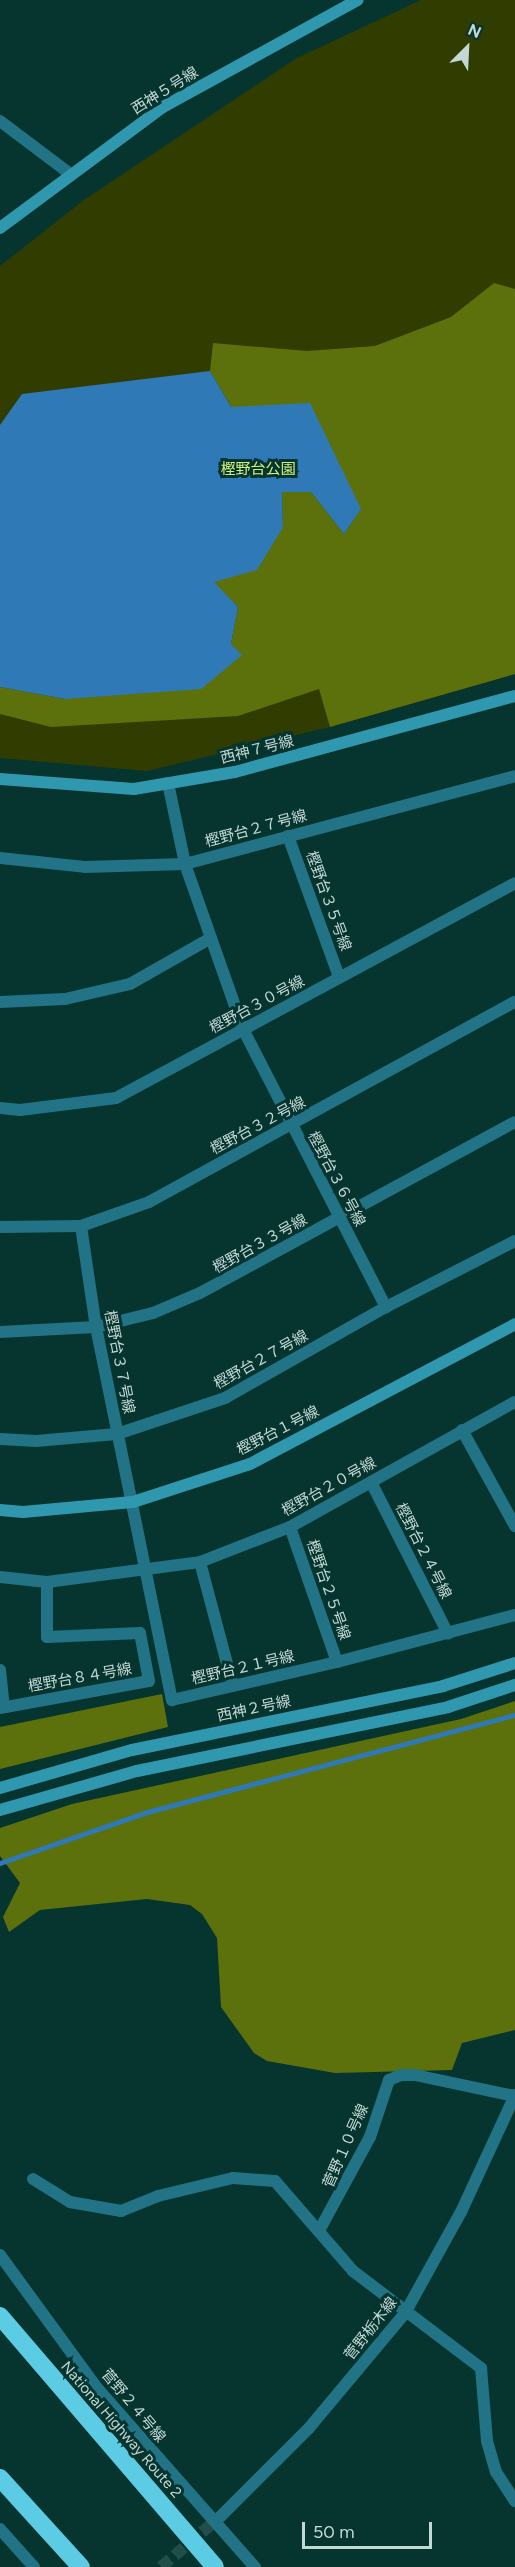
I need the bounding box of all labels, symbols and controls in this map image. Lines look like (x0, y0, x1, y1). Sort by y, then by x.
north arrow (437, 18, 497, 78)
text: N (465, 20, 484, 42)
street label: 西神５号線 (128, 63, 202, 119)
park label: 樫野台公園 (221, 461, 295, 479)
street label: 西神７号線 (218, 732, 296, 768)
street label: 樫野台２７号線 (203, 807, 309, 851)
street label: 樫野台３５号線 (302, 849, 354, 953)
street label: 樫野台３０号線 (206, 972, 308, 1038)
street label: 樫野台３２号線 (207, 1093, 309, 1159)
street label: 樫野台３６号線 (303, 1128, 369, 1230)
street label: 樫野台３３号線 (210, 1211, 310, 1277)
street label: 樫野台３７号線 (100, 1309, 138, 1415)
street label: 樫野台２７号線 (211, 1327, 311, 1393)
street label: 樫野台１号線 (234, 1403, 322, 1459)
street label: 樫野台２０号線 (279, 1454, 379, 1520)
street label: 樫野台２４号線 (391, 1500, 455, 1602)
street label: 樫野台２５号線 (302, 1537, 354, 1643)
street label: 樫野台２１号線 (190, 1647, 296, 1689)
street label: 樫野台８４号線 (27, 1660, 133, 1696)
street label: 西神２号線 (215, 1692, 293, 1726)
street label: 菅野１０号線 (319, 2101, 373, 2191)
street label: 菅野栃木線 (341, 2294, 401, 2364)
street label: National Highway Route 2 (57, 2358, 185, 2502)
street label: 菅野２４号線 (97, 2366, 169, 2446)
scale bar (305, 2510, 436, 2548)
text: 50 m (313, 2521, 355, 2543)

